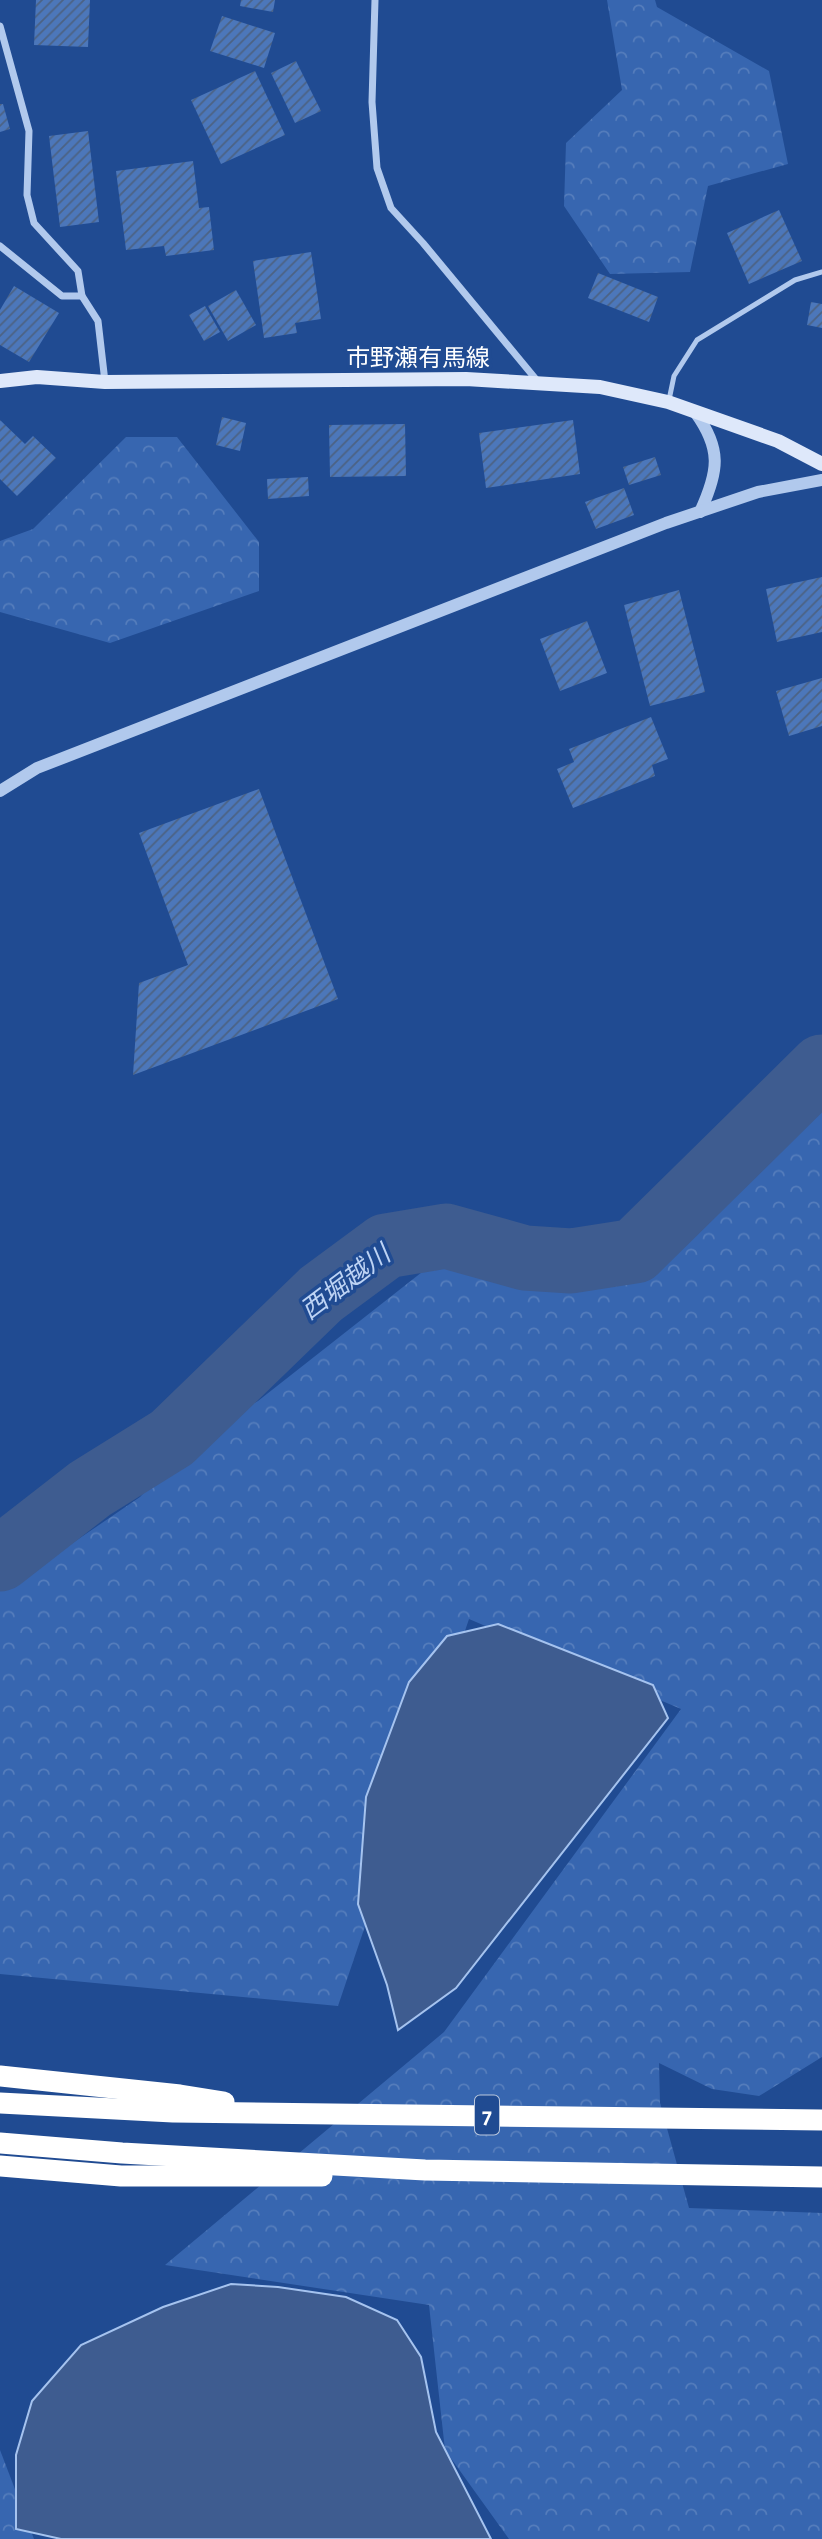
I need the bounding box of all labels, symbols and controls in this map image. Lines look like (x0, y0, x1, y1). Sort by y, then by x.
street label: 市野瀬有馬線 (346, 345, 490, 371)
water label: 西堀越川 (296, 1239, 397, 1324)
road number: 7 (475, 2096, 499, 2134)

